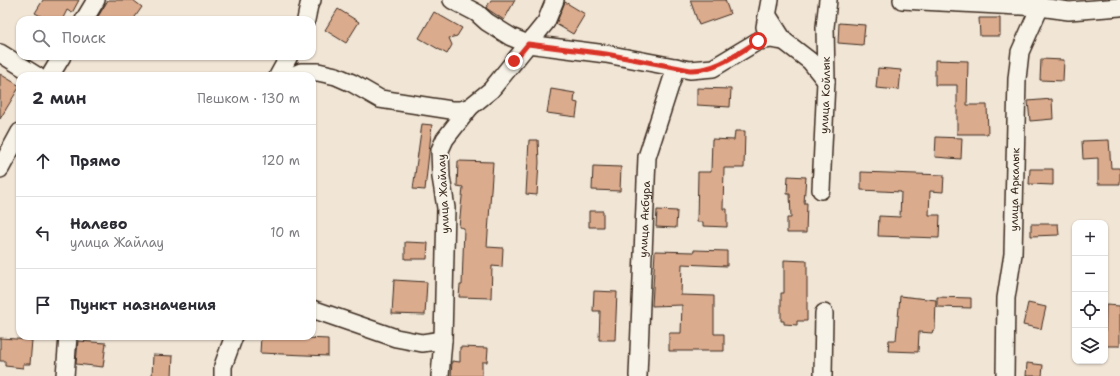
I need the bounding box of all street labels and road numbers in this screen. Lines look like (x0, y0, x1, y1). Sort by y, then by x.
street label: улица Койлык (817, 56, 834, 134)
street label: улица Аркалык (1007, 147, 1023, 232)
street label: улица Жайлау (434, 154, 453, 234)
street label: улица Акбура (636, 180, 654, 258)

